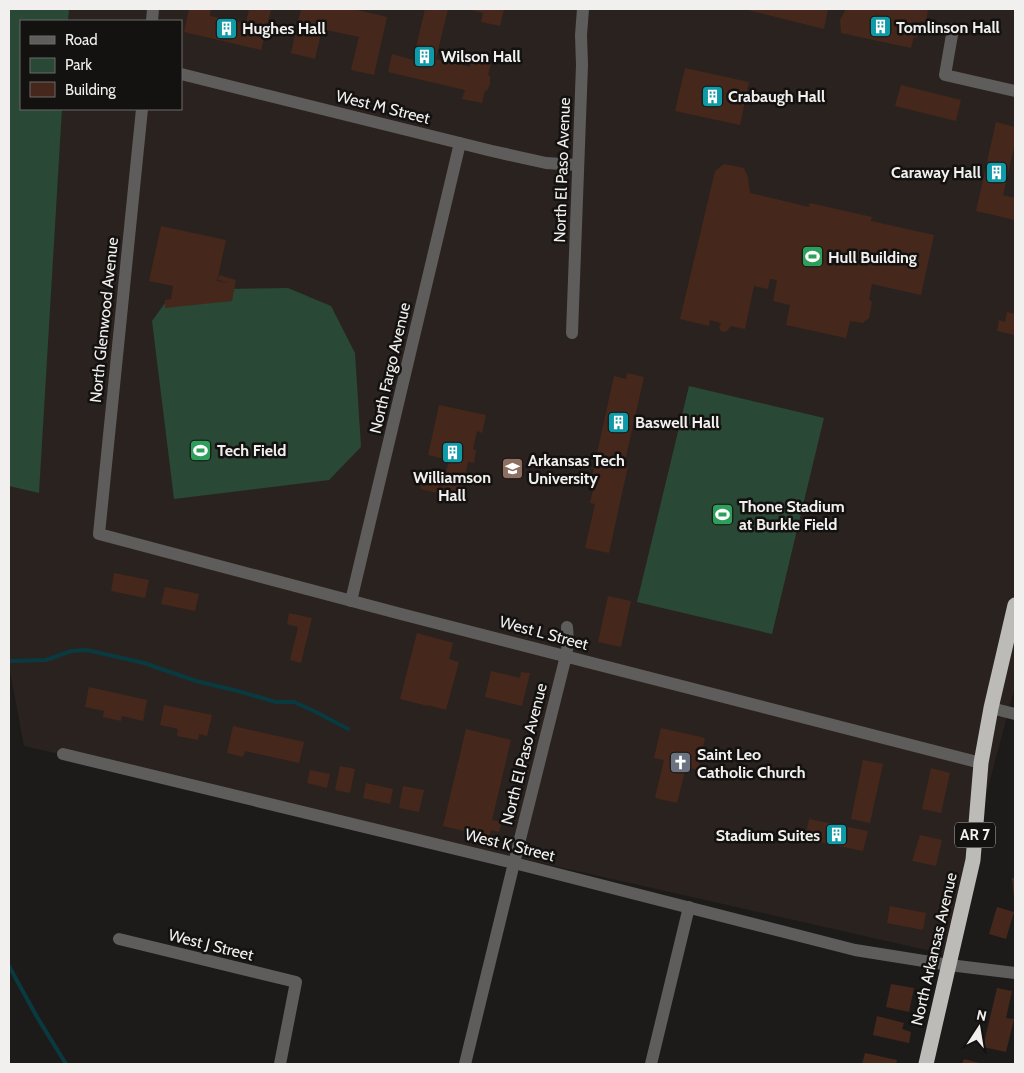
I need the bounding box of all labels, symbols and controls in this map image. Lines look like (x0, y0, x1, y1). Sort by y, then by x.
building icon: Tomlinson Hall (868, 15, 892, 39)
building icon: Hughes Hall (214, 16, 238, 40)
place label: Tomlinson Hall (896, 18, 1000, 37)
place label: Hughes Hall (242, 19, 326, 38)
legend (20, 20, 182, 110)
text: Road (65, 31, 98, 49)
building icon: Wilson Hall (413, 44, 437, 68)
place label: Wilson Hall (441, 47, 521, 66)
text: Park (65, 56, 92, 74)
text: Building (65, 81, 116, 99)
building icon: Crabaugh Hall (700, 84, 724, 108)
street label: West M Street (334, 86, 432, 128)
place label: Crabaugh Hall (728, 87, 825, 106)
street label: North El Paso Avenue (550, 97, 574, 243)
building icon: Caraway Hall (985, 160, 1009, 184)
place label: Caraway Hall (891, 163, 981, 182)
street label: North Glenwood Avenue (86, 236, 122, 404)
sports icon: Hull Building (800, 245, 824, 269)
place label: Hull Building (828, 248, 917, 267)
street label: North Fargo Avenue (366, 301, 414, 435)
building icon: Baswell Hall (607, 410, 631, 434)
place label: Baswell Hall (635, 413, 719, 432)
sports icon: Tech Field (189, 438, 213, 462)
place label: Tech Field (217, 441, 286, 460)
building icon: Williamson Hall (440, 441, 464, 465)
place label: Arkansas Tech University (528, 451, 625, 488)
school or university icon: Arkansas Tech University (500, 457, 524, 481)
place label: Williamson Hall (413, 468, 491, 505)
place label: Thone Stadium at Burkle Field (739, 497, 845, 534)
sports icon: Thone Stadium at Burkle Field (711, 503, 735, 527)
street label: West L Street (498, 612, 591, 654)
street label: North El Paso Avenue (497, 681, 551, 827)
place label: Saint Leo Catholic Church (697, 745, 806, 782)
church icon: Saint Leo Catholic Church (669, 751, 693, 775)
road number: AR 7 (955, 822, 995, 848)
building icon: Stadium Suites (824, 823, 848, 847)
street label: West K Street (463, 825, 558, 866)
place label: Stadium Suites (716, 826, 820, 845)
street label: North Arkansas Avenue (907, 871, 961, 1027)
street label: West J Street (166, 925, 256, 965)
north arrow (954, 1003, 1004, 1053)
text: N (975, 1005, 988, 1025)

